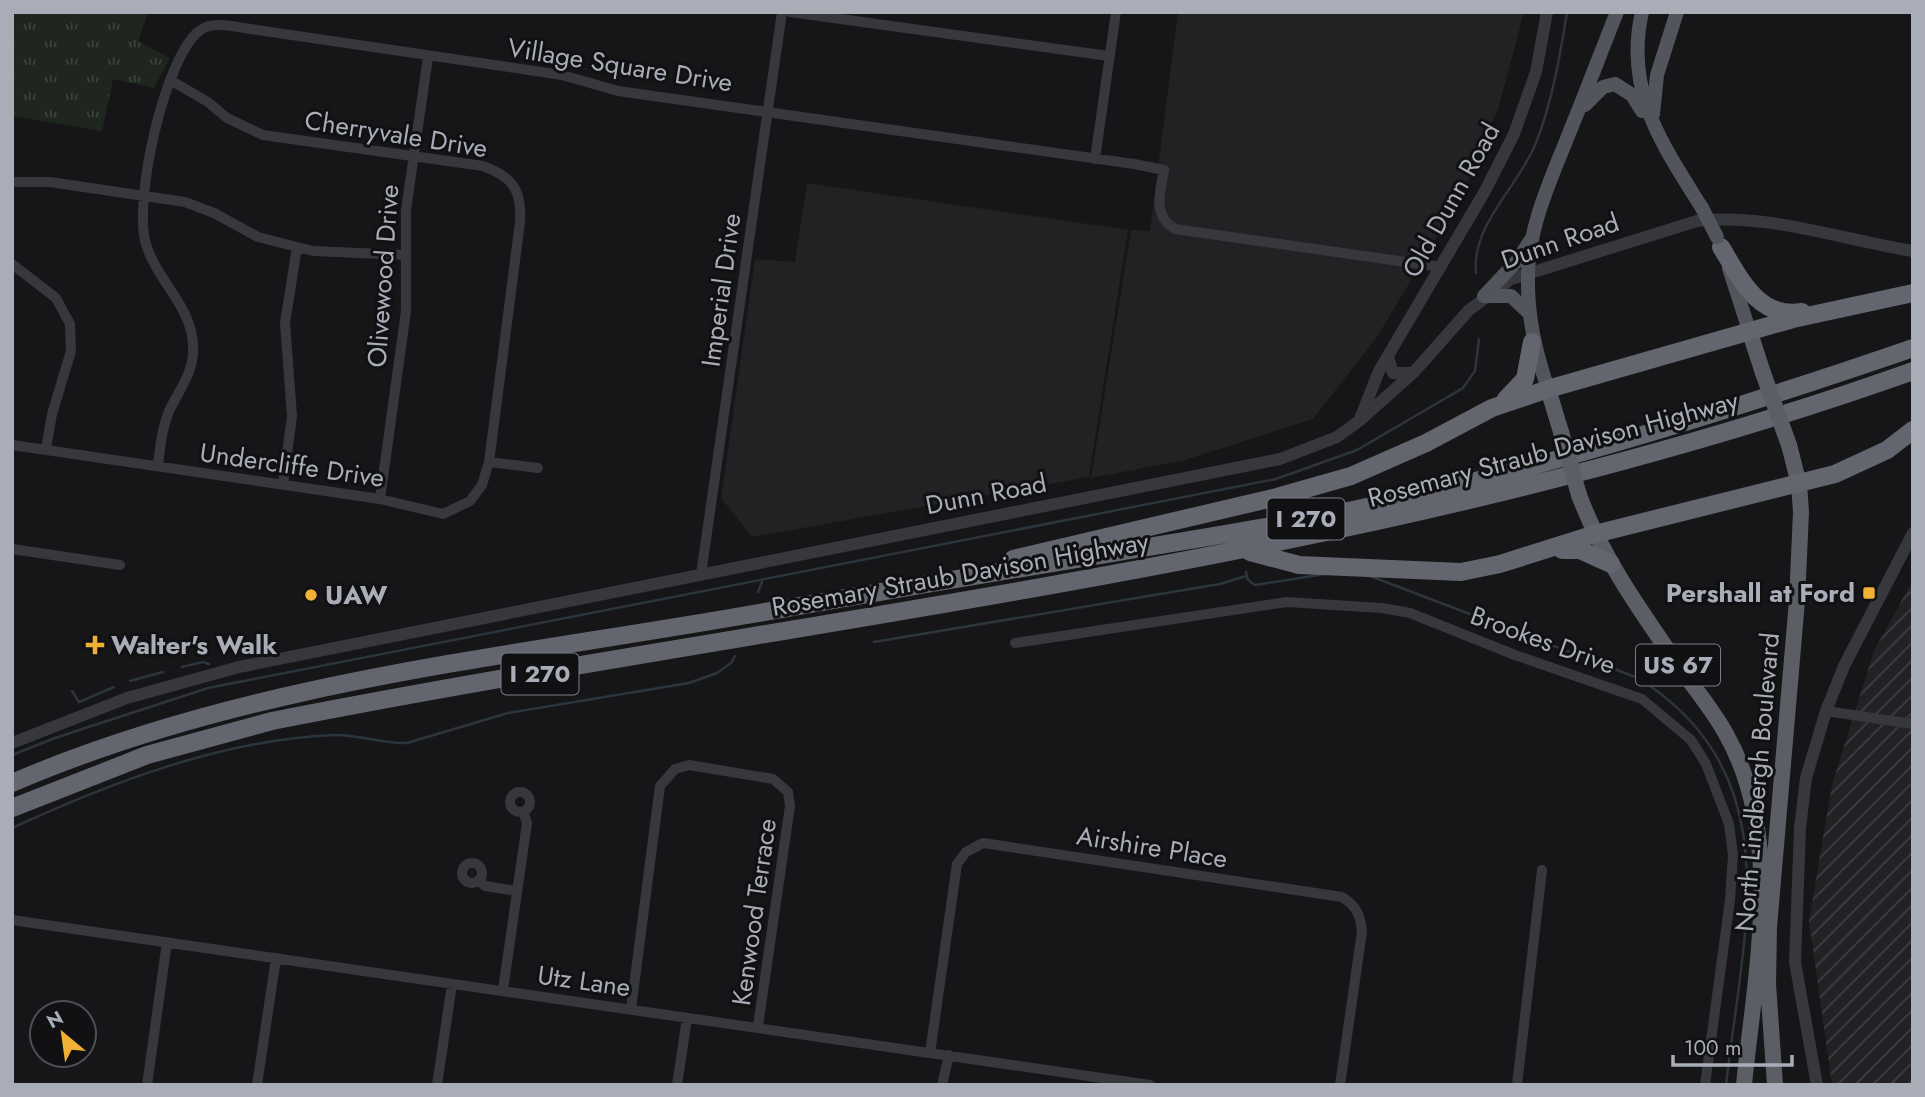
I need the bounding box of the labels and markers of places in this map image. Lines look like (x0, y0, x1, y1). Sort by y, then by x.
place label: Pershall at Ford (1666, 574, 1855, 612)
place label: UAW (325, 576, 388, 614)
marker: Pershall at Ford (1861, 585, 1877, 601)
marker: UAW (303, 587, 319, 603)
place label: Walter's Walk (111, 626, 277, 664)
marker: Walter's Walk (85, 635, 105, 655)

